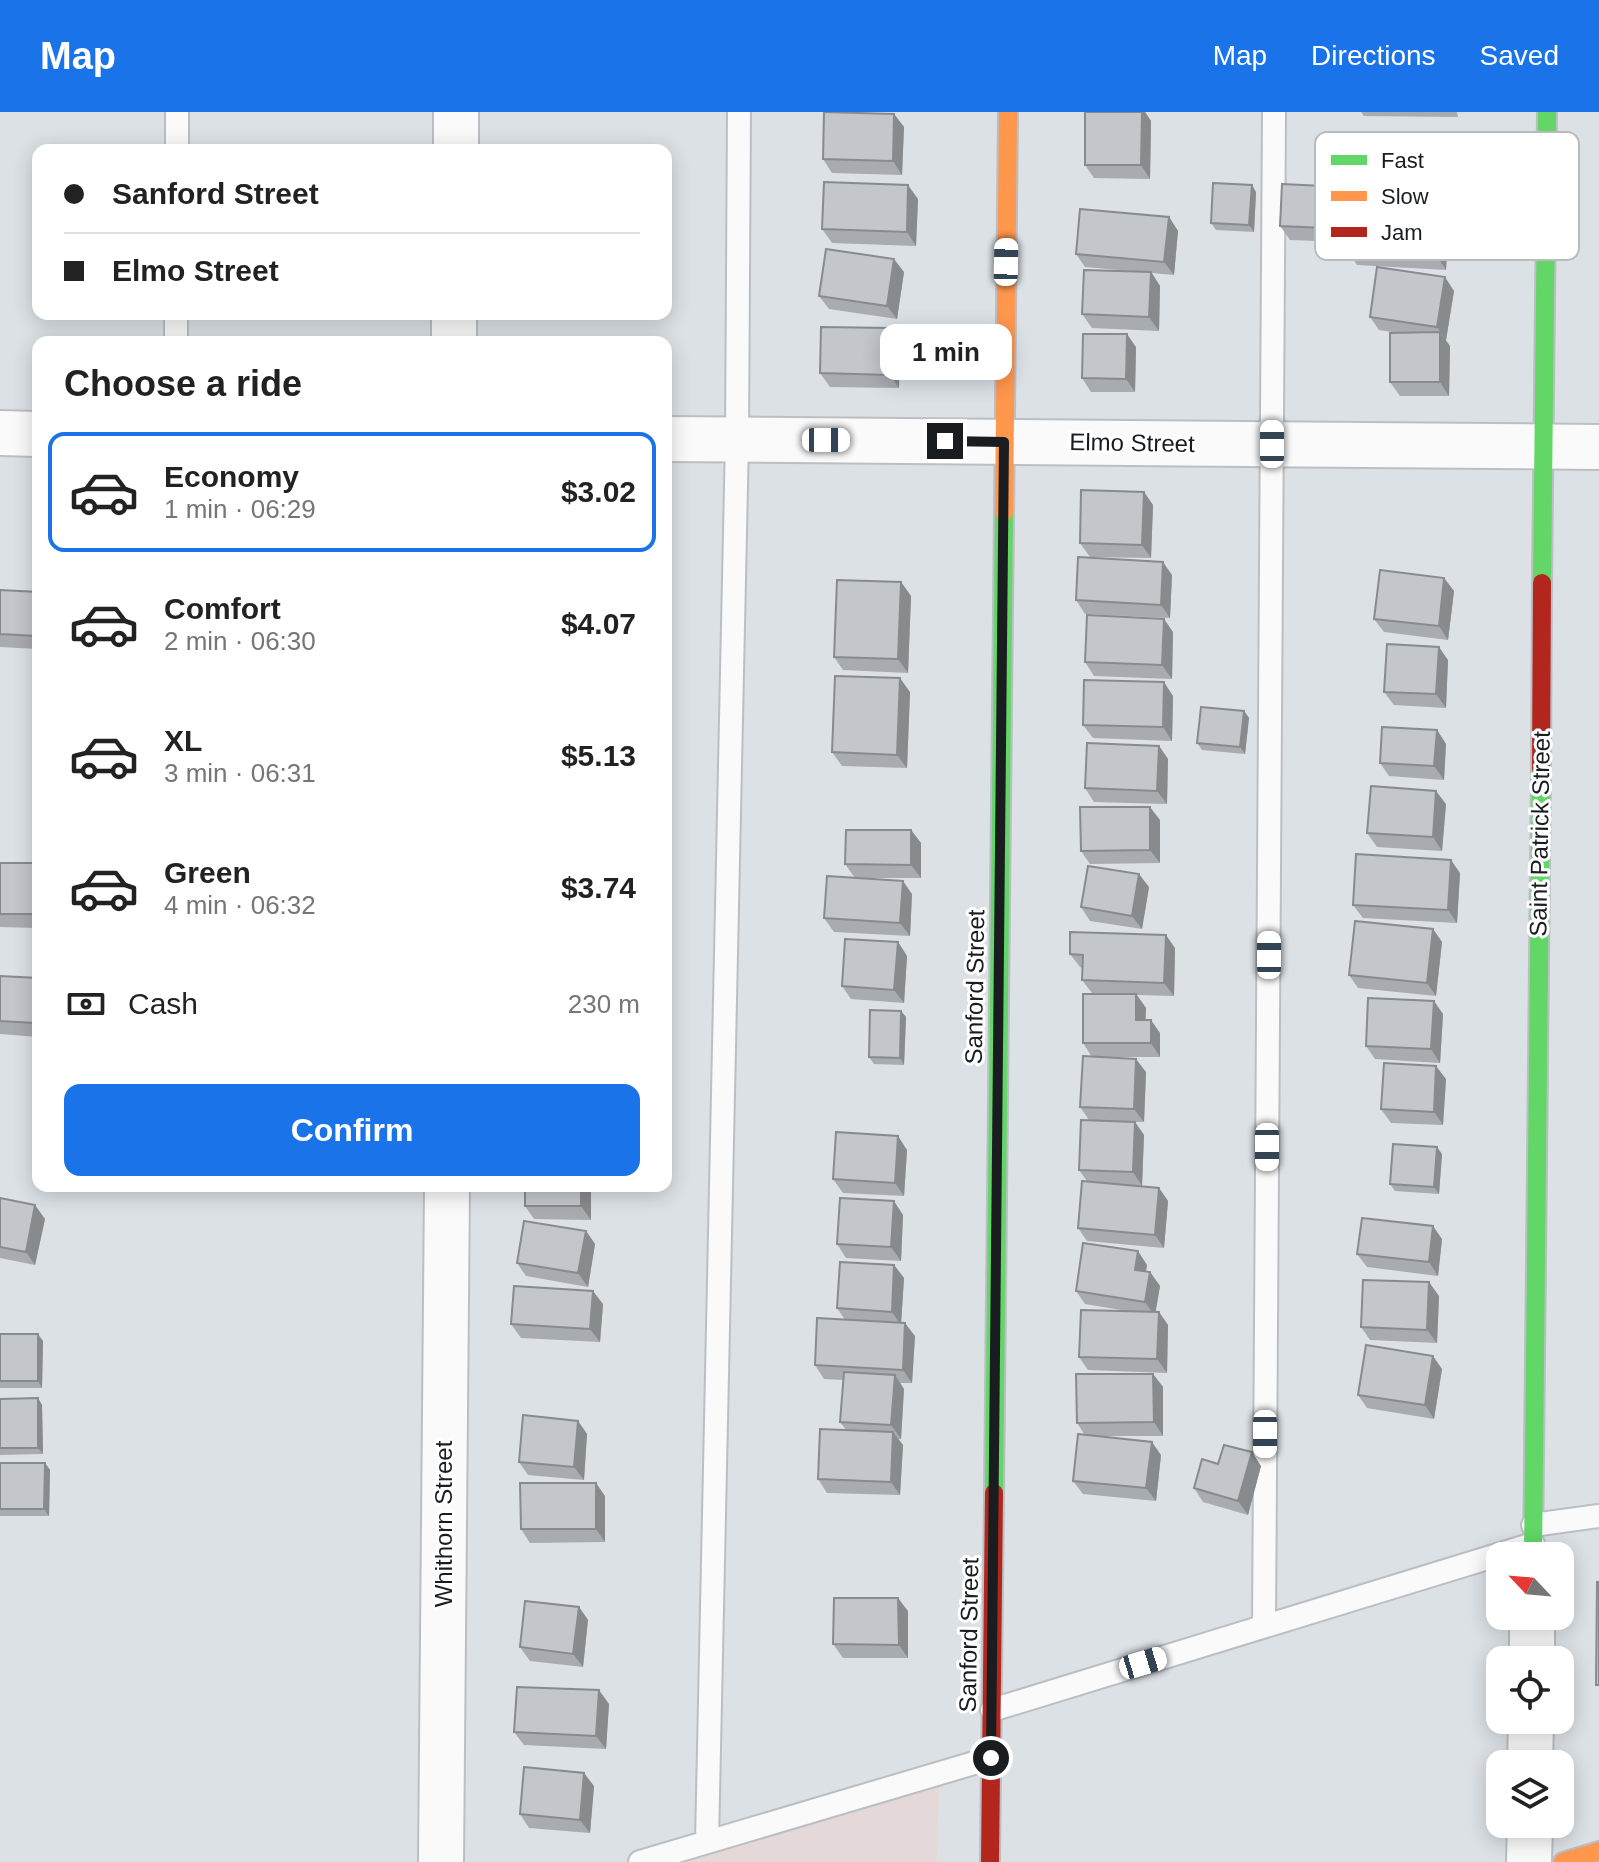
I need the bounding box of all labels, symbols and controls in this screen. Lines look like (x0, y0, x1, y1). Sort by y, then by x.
text: Map (40, 35, 116, 77)
text: Map (1213, 40, 1267, 71)
text: Directions (1311, 40, 1436, 71)
text: Saved (1480, 40, 1559, 71)
legend (1315, 132, 1579, 260)
text: Fast (1381, 148, 1424, 173)
text: Sanford Street (112, 177, 319, 210)
text: Slow (1381, 184, 1429, 209)
text: Jam (1381, 220, 1423, 245)
car (994, 238, 1018, 286)
text: Elmo Street (112, 254, 279, 287)
callout: 1 min (879, 325, 1011, 381)
text: 1 min (912, 337, 980, 367)
text: Choose a ride (64, 363, 302, 404)
car (1260, 420, 1284, 468)
route end (927, 423, 963, 459)
car (802, 428, 850, 452)
street label: Elmo Street (1069, 428, 1195, 457)
icon: car (68, 456, 140, 528)
text: Economy (164, 460, 299, 493)
text: $3.02 (561, 475, 636, 508)
text: 1 min · 06:29 (164, 494, 316, 524)
icon: car (68, 588, 140, 660)
text: Comfort (164, 592, 281, 625)
text: $4.07 (561, 607, 636, 640)
text: 2 min · 06:30 (164, 626, 316, 656)
icon: car (68, 720, 140, 792)
text: XL (164, 724, 202, 757)
street label: Saint Patrick Street (1524, 731, 1555, 937)
text: $5.13 (561, 739, 636, 772)
text: 3 min · 06:31 (164, 758, 316, 788)
icon: car (68, 852, 140, 924)
text: Green (164, 856, 251, 889)
text: $3.74 (561, 871, 636, 904)
text: 4 min · 06:32 (164, 890, 316, 920)
street label: Sanford Street (960, 909, 989, 1065)
car (1257, 931, 1281, 979)
icon: cash (64, 982, 108, 1026)
text: Cash (128, 987, 198, 1020)
text: 230 m (568, 989, 640, 1019)
button: Confirm (64, 1084, 640, 1176)
car (1255, 1123, 1279, 1171)
car (1253, 1410, 1277, 1458)
street label: Whithorn Street (430, 1440, 457, 1607)
north arrow (1486, 1542, 1574, 1630)
map controls (1486, 1542, 1574, 1838)
street label: Sanford Street (954, 1557, 983, 1713)
car (1117, 1645, 1169, 1681)
button: locate (1486, 1646, 1574, 1734)
route start (973, 1740, 1009, 1776)
button: layers (1486, 1750, 1574, 1838)

